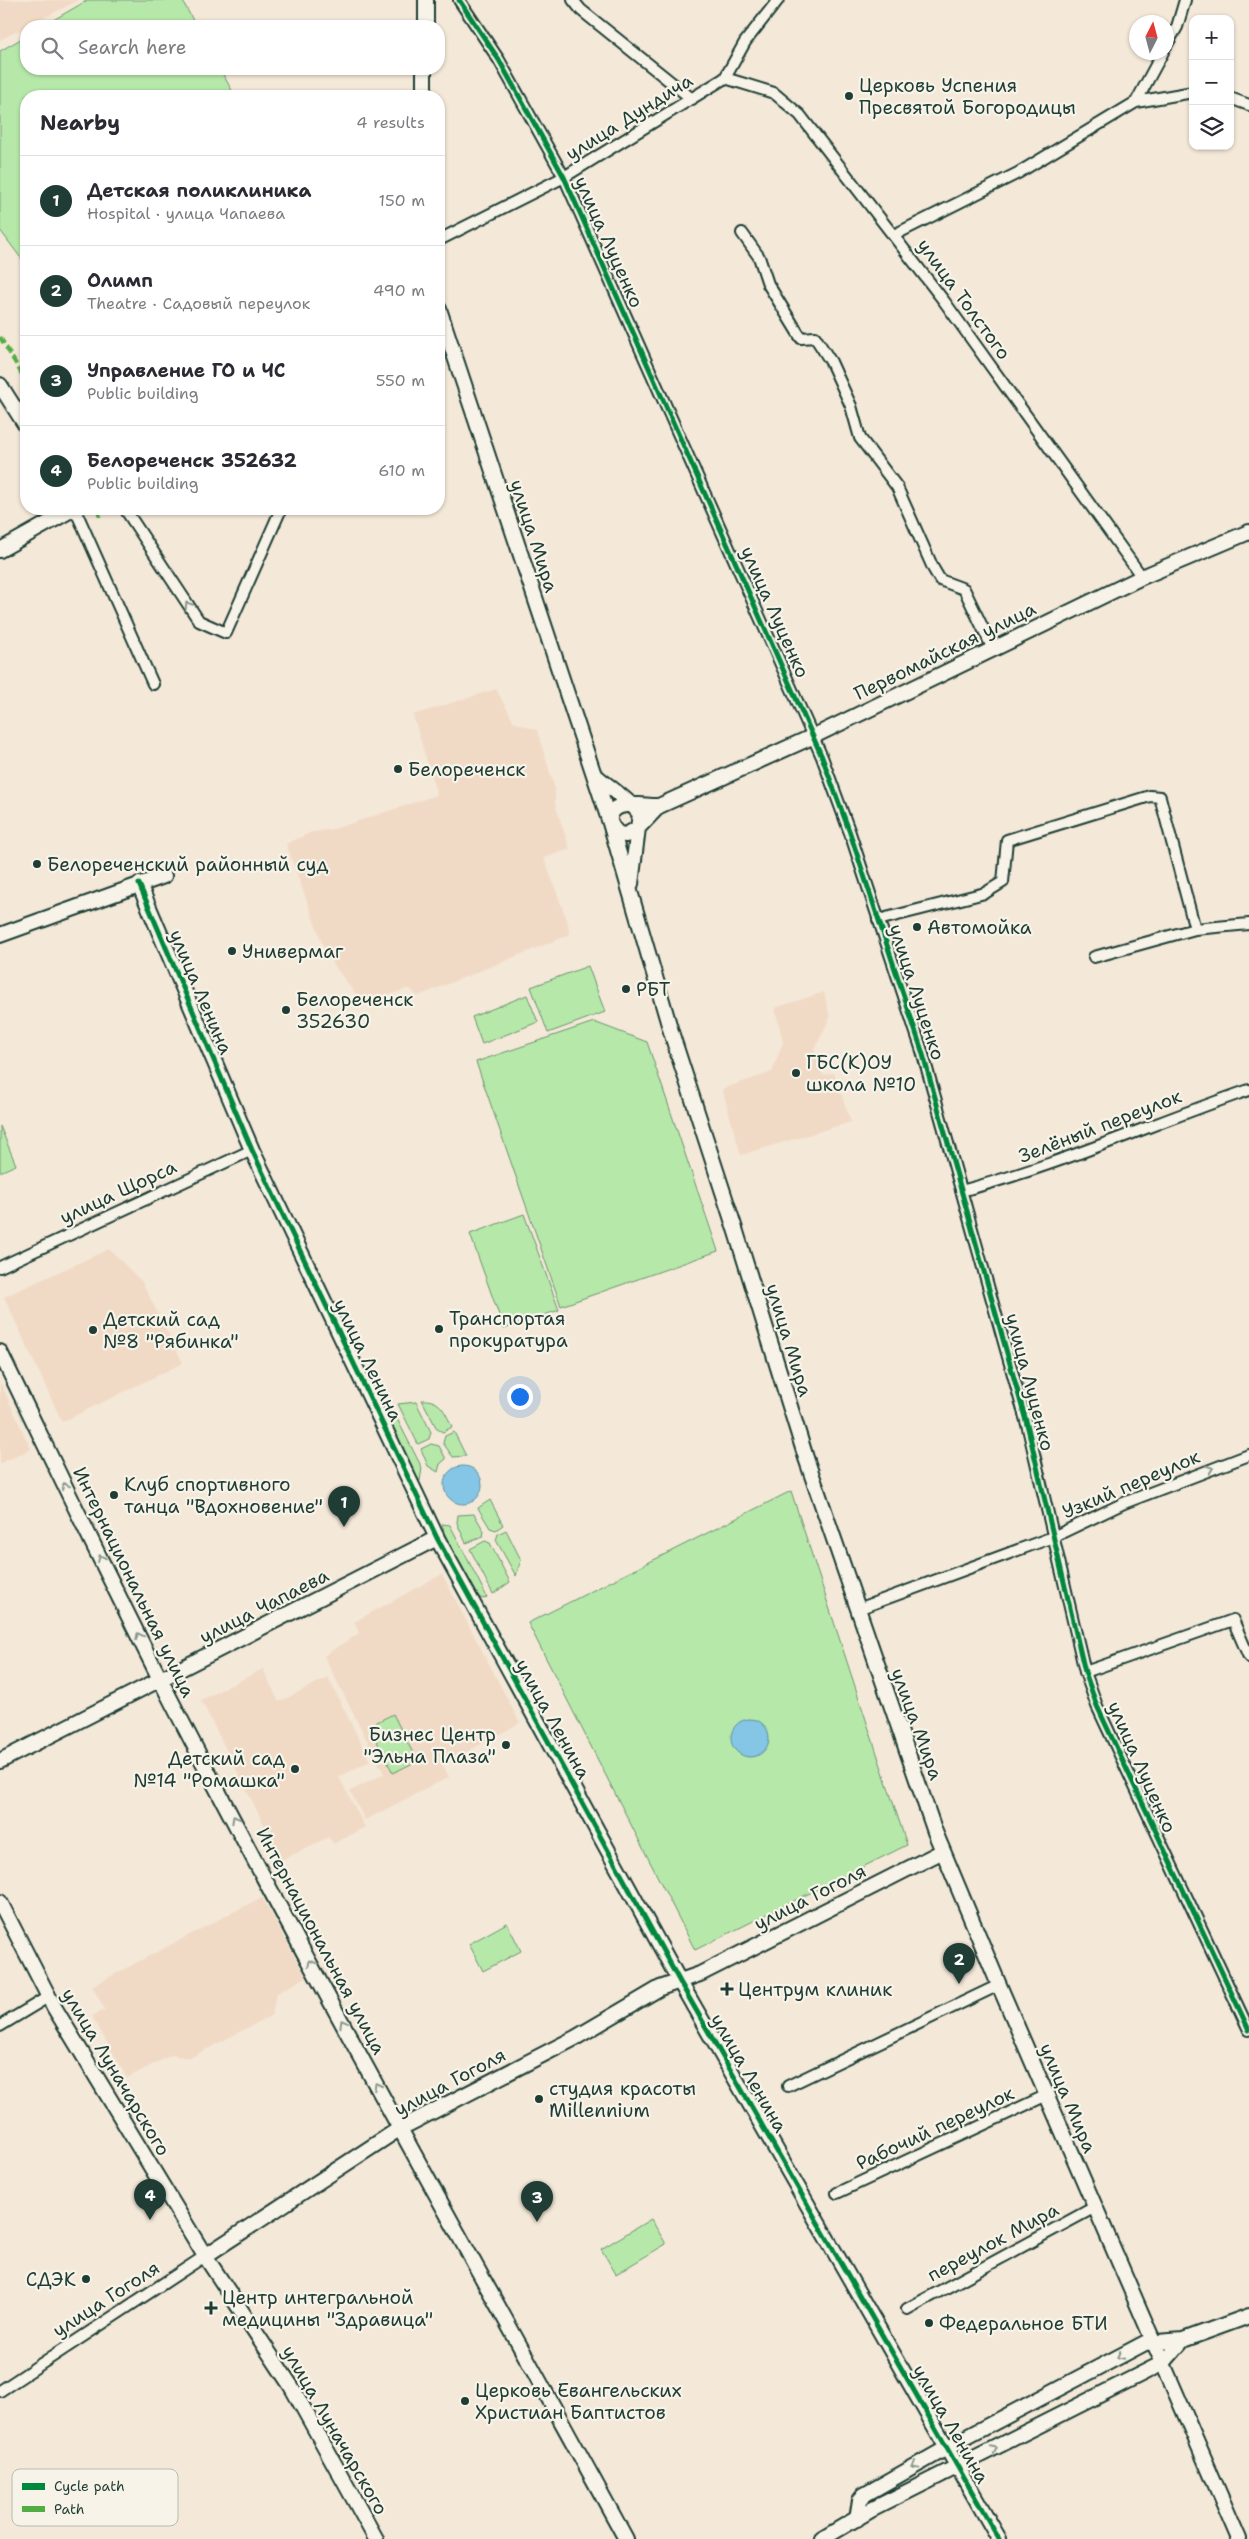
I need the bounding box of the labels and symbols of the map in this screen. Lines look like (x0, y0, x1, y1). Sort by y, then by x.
north arrow (1129, 15, 1174, 60)
street label: улица Дундича (561, 68, 698, 166)
place label: Церковь Успения Пресвятой Богородицы (859, 73, 1076, 120)
marker: Церковь Успения Пресвятой Богородицы (843, 90, 855, 102)
street label: улица Луценко (569, 172, 649, 312)
street label: улица Толстого (912, 233, 1016, 365)
street label: улица Мира (504, 476, 564, 596)
street label: улица Луценко (735, 542, 815, 682)
street label: Первомайская улица (850, 596, 1040, 706)
one-way arrow (185, 601, 195, 610)
place label: Белореченск (408, 757, 525, 782)
marker: Белореченск (392, 763, 404, 775)
place label: Белореченский районный суд (47, 852, 329, 877)
marker: Белореченский районный суд (31, 858, 43, 870)
place label: Автомойка (927, 915, 1032, 940)
street label: улица Луценко (883, 921, 951, 1063)
marker: Автомойка (911, 921, 923, 933)
street label: улица Ленина (163, 926, 239, 1058)
place label: Универмаг (242, 939, 344, 964)
marker: Универмаг (226, 945, 238, 957)
place label: РБТ (636, 977, 671, 1002)
marker: РБТ (620, 983, 632, 995)
place label: Белореченск 352630 (296, 987, 413, 1034)
marker: Белореченск 352630 (280, 1004, 292, 1016)
place label: ГБС(К)ОУ школа №10 (806, 1050, 916, 1097)
marker: ГБС(К)ОУ школа №10 (790, 1067, 802, 1079)
street label: Зелёный переулок (1015, 1083, 1185, 1169)
street label: улица Щорса (56, 1154, 181, 1230)
street label: улица Мира (760, 1280, 818, 1400)
street label: улица Ленина (328, 1295, 409, 1426)
place label: Транспортая прокуратура (449, 1306, 568, 1353)
place label: Детский сад №8 "Рябинка" (103, 1307, 239, 1354)
street label: улица Луценко (1000, 1310, 1060, 1454)
marker: Транспортая прокуратура (433, 1323, 445, 1335)
marker: Детский сад №8 "Рябинка" (87, 1324, 99, 1336)
your location (507, 1384, 533, 1410)
street label: Узкий переулок (1058, 1444, 1204, 1524)
street label: Интернациональная улица (67, 1463, 201, 1702)
one-way arrow (1205, 1465, 1214, 1475)
place label: Клуб спортивного танца "Вдохновение" (124, 1472, 323, 1519)
one-way arrow (61, 1482, 71, 1491)
pin: 1 (328, 1486, 360, 1527)
marker: Клуб спортивного танца "Вдохновение" (108, 1489, 120, 1501)
one-way arrow (96, 1554, 107, 1563)
street label: улица Чапаева (195, 1563, 333, 1649)
one-way arrow (135, 1632, 145, 1641)
street label: улица Ленина (510, 1655, 596, 1784)
street label: улица Мира (885, 1665, 949, 1783)
street label: улица Луценко (1102, 1697, 1182, 1837)
place label: Бизнес Центр "Эльна Плаза" (363, 1722, 496, 1769)
marker: Бизнес Центр "Эльна Плаза" (500, 1739, 512, 1751)
place label: Детский сад №14 "Ромашка" (133, 1746, 285, 1793)
marker: Детский сад №14 "Ромашка" (289, 1763, 301, 1775)
one-way arrow (231, 1815, 241, 1824)
street label: Интернациональная улица (250, 1823, 392, 2059)
street label: улица Гоголя (750, 1858, 870, 1936)
pin: 2 (943, 1943, 975, 1984)
one-way arrow (307, 1959, 317, 1968)
place label: Центрум клиник (738, 1977, 892, 2002)
marker: Центрум клиник (720, 1982, 734, 1996)
street label: улица Луначарского (56, 1983, 176, 2161)
street label: улица Ленина (705, 2009, 793, 2137)
one-way arrow (340, 2020, 350, 2029)
street label: улица Мира (1034, 2039, 1102, 2157)
street label: улица Гоголя (390, 2042, 510, 2122)
place label: студия красоты Millennium (549, 2076, 696, 2123)
street label: Рабочий переулок (852, 2080, 1018, 2176)
one-way arrow (373, 2082, 383, 2091)
marker: студия красоты Millennium (533, 2093, 545, 2105)
pin: 4 (134, 2179, 166, 2220)
pin: 3 (521, 2181, 553, 2222)
street label: переулок Мира (923, 2197, 1063, 2287)
street label: улица Гоголя (48, 2255, 164, 2343)
place label: СДЭК (26, 2267, 76, 2292)
marker: СДЭК (80, 2273, 92, 2285)
place label: Центр интегральной медицины "Здравица" (222, 2285, 433, 2332)
marker: Центр интегральной медицины "Здравица" (204, 2301, 218, 2315)
place label: Федеральное БТИ (939, 2311, 1108, 2336)
marker: Федеральное БТИ (923, 2317, 935, 2329)
street label: улица Луначарского (276, 2341, 394, 2519)
one-way arrow (1117, 2350, 1126, 2360)
street label: улица Ленина (907, 2360, 995, 2488)
place label: Церковь Евангельских Христиан Баптистов (475, 2378, 682, 2425)
marker: Церковь Евангельских Христиан Баптистов (459, 2395, 471, 2407)
one-way arrow (989, 2445, 998, 2455)
one-way arrow (912, 2459, 921, 2469)
legend (12, 2469, 178, 2526)
text: Cycle path (54, 2477, 125, 2495)
text: Path (54, 2500, 85, 2518)

